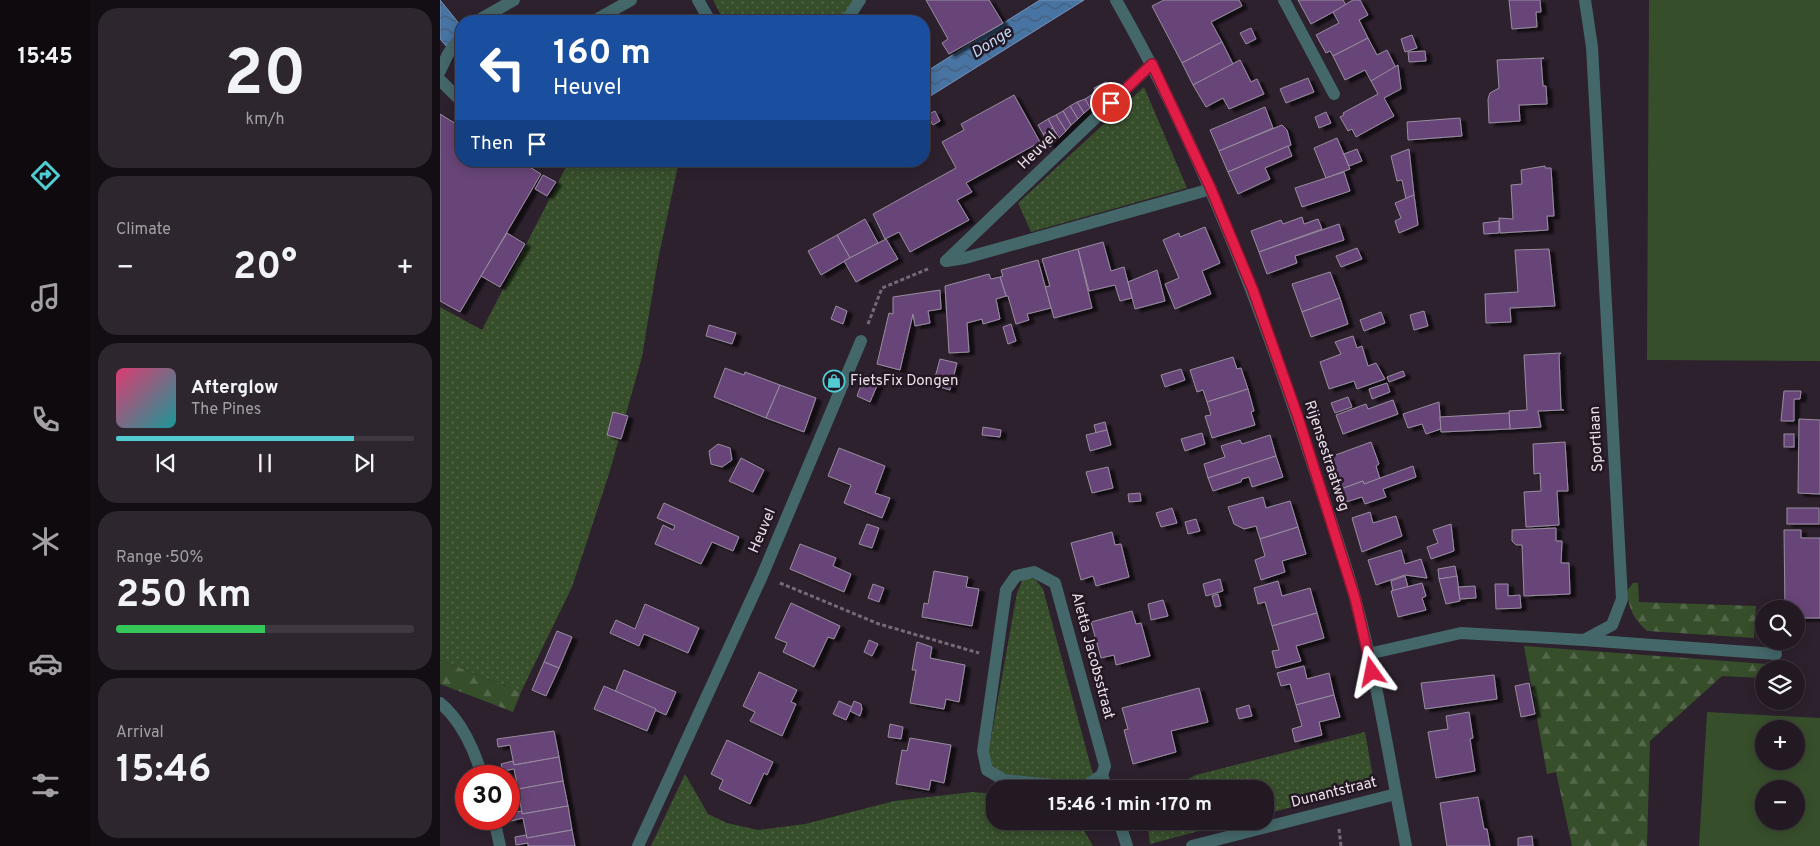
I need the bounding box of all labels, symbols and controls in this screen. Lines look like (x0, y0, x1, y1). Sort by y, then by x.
water label: Donge (968, 22, 1017, 63)
text: 160 m (553, 32, 651, 76)
icon: left (470, 35, 535, 100)
text: 20 (224, 36, 306, 118)
text: 15:45 (17, 44, 73, 71)
text: Heuvel (553, 75, 622, 102)
pin (1090, 82, 1132, 124)
icon: arrive (1097, 89, 1125, 117)
text: km/h (246, 110, 284, 130)
street label: Heuvel (1015, 128, 1061, 174)
icon: arrive (523, 130, 551, 158)
text: Then (470, 132, 513, 156)
icon: directions (28, 158, 63, 193)
text: Climate (116, 220, 171, 240)
text: 20° (233, 244, 297, 293)
text: − (116, 251, 134, 287)
text: + (396, 251, 414, 287)
icon: music (28, 280, 63, 315)
shop icon: FietsFix Dongen (822, 369, 846, 393)
place label: FietsFix Dongen (850, 372, 958, 391)
text: Afterglow (191, 376, 279, 400)
street label: Rijensestraatweg (1299, 398, 1353, 514)
text: The Pines (191, 400, 261, 420)
icon: phone (28, 402, 63, 437)
street label: Sportlaan (1586, 406, 1608, 472)
icon: previous (152, 449, 180, 477)
icon: pause (251, 449, 279, 477)
icon: next (350, 449, 378, 477)
street label: Heuvel (745, 506, 781, 556)
icon: climate (28, 524, 63, 559)
text: Range · 50% (116, 548, 204, 568)
text: 250 km (116, 572, 251, 621)
street label: Aletta Jacobsstraat (1066, 590, 1118, 722)
map controls (1755, 600, 1805, 830)
button: search (1755, 600, 1805, 650)
position arrow (1345, 645, 1397, 697)
icon: car (28, 646, 63, 681)
button: layers (1755, 660, 1805, 710)
button: + (1755, 720, 1805, 770)
text: Arrival (116, 723, 164, 743)
text: 15:46 (116, 747, 211, 796)
speed limit sign: 30 (455, 765, 520, 830)
icon: filters (28, 768, 63, 803)
street label: Dunantstraat (1289, 773, 1379, 813)
button: − (1755, 780, 1805, 830)
text: 15:46 · 1 min · 170 m (1048, 793, 1212, 817)

